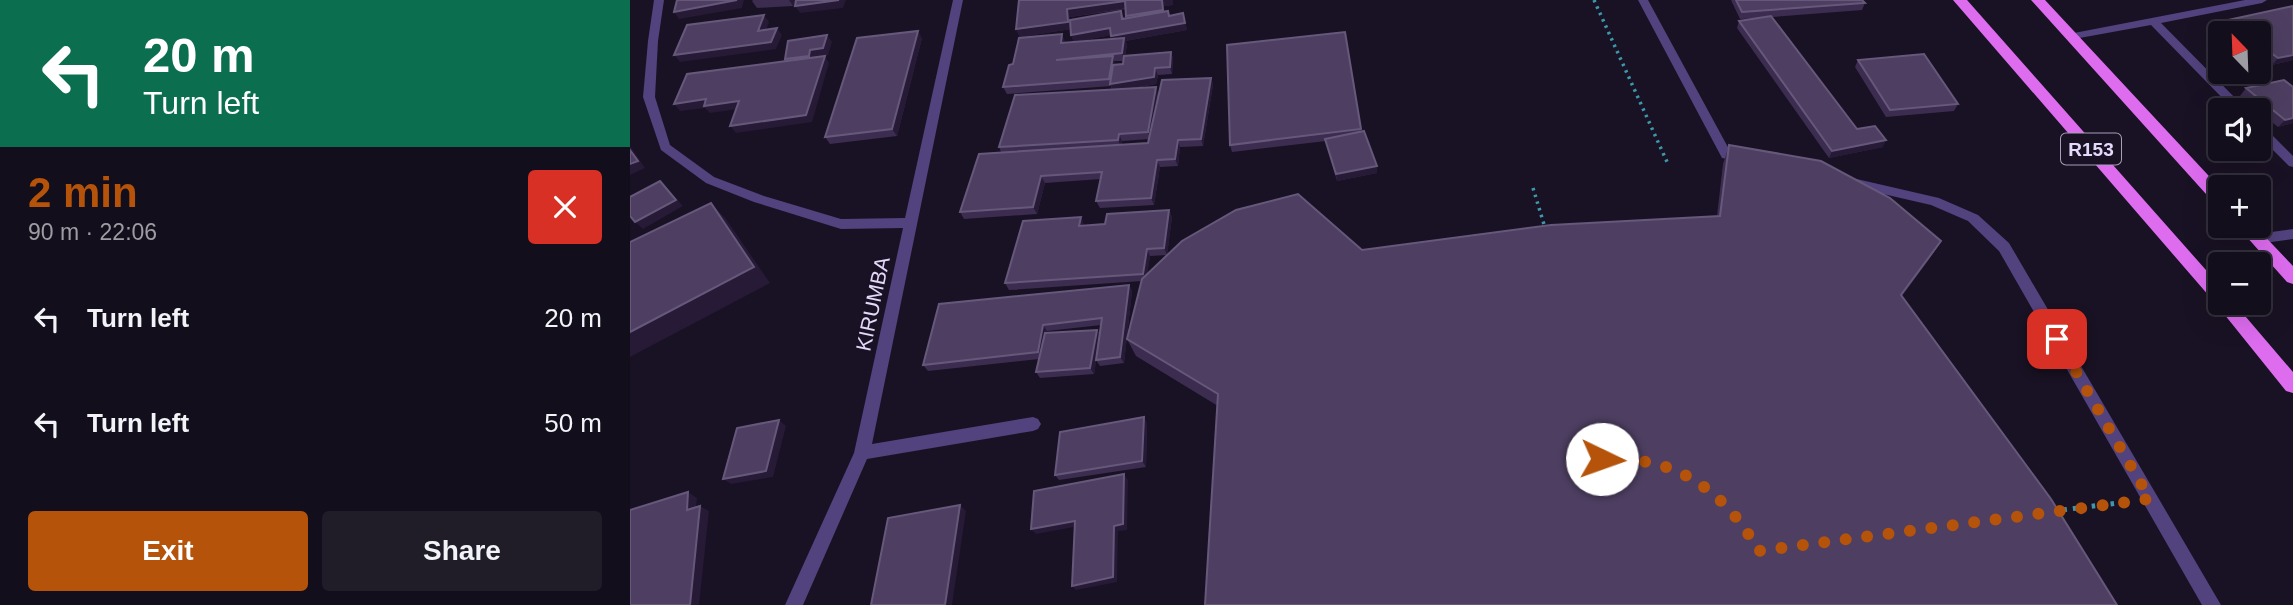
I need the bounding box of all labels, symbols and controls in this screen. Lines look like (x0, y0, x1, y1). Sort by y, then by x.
north arrow (2208, 21, 2272, 84)
map controls (2208, 21, 2271, 315)
icon: left (28, 28, 119, 119)
text: 20 m (143, 28, 255, 82)
text: Turn left (143, 85, 259, 121)
button: sound (2208, 98, 2271, 161)
road number: R153 (2061, 134, 2121, 164)
text: 2 min (28, 169, 138, 216)
button: close (528, 170, 602, 244)
button: + (2208, 175, 2271, 238)
text: 90 m · 22:06 (28, 219, 157, 245)
button: − (2208, 252, 2271, 315)
street label: KIRUMBA (851, 255, 894, 353)
icon: left (28, 300, 66, 338)
text: Turn left (87, 303, 189, 333)
text: 20 m (544, 303, 602, 333)
pin (2027, 309, 2087, 369)
icon: arrive (2038, 320, 2076, 358)
icon: left (28, 405, 66, 443)
text: Turn left (87, 408, 189, 438)
text: 50 m (544, 408, 602, 438)
position arrow (1565, 422, 1639, 496)
button: Exit (28, 511, 308, 591)
button: Share (322, 511, 602, 591)

